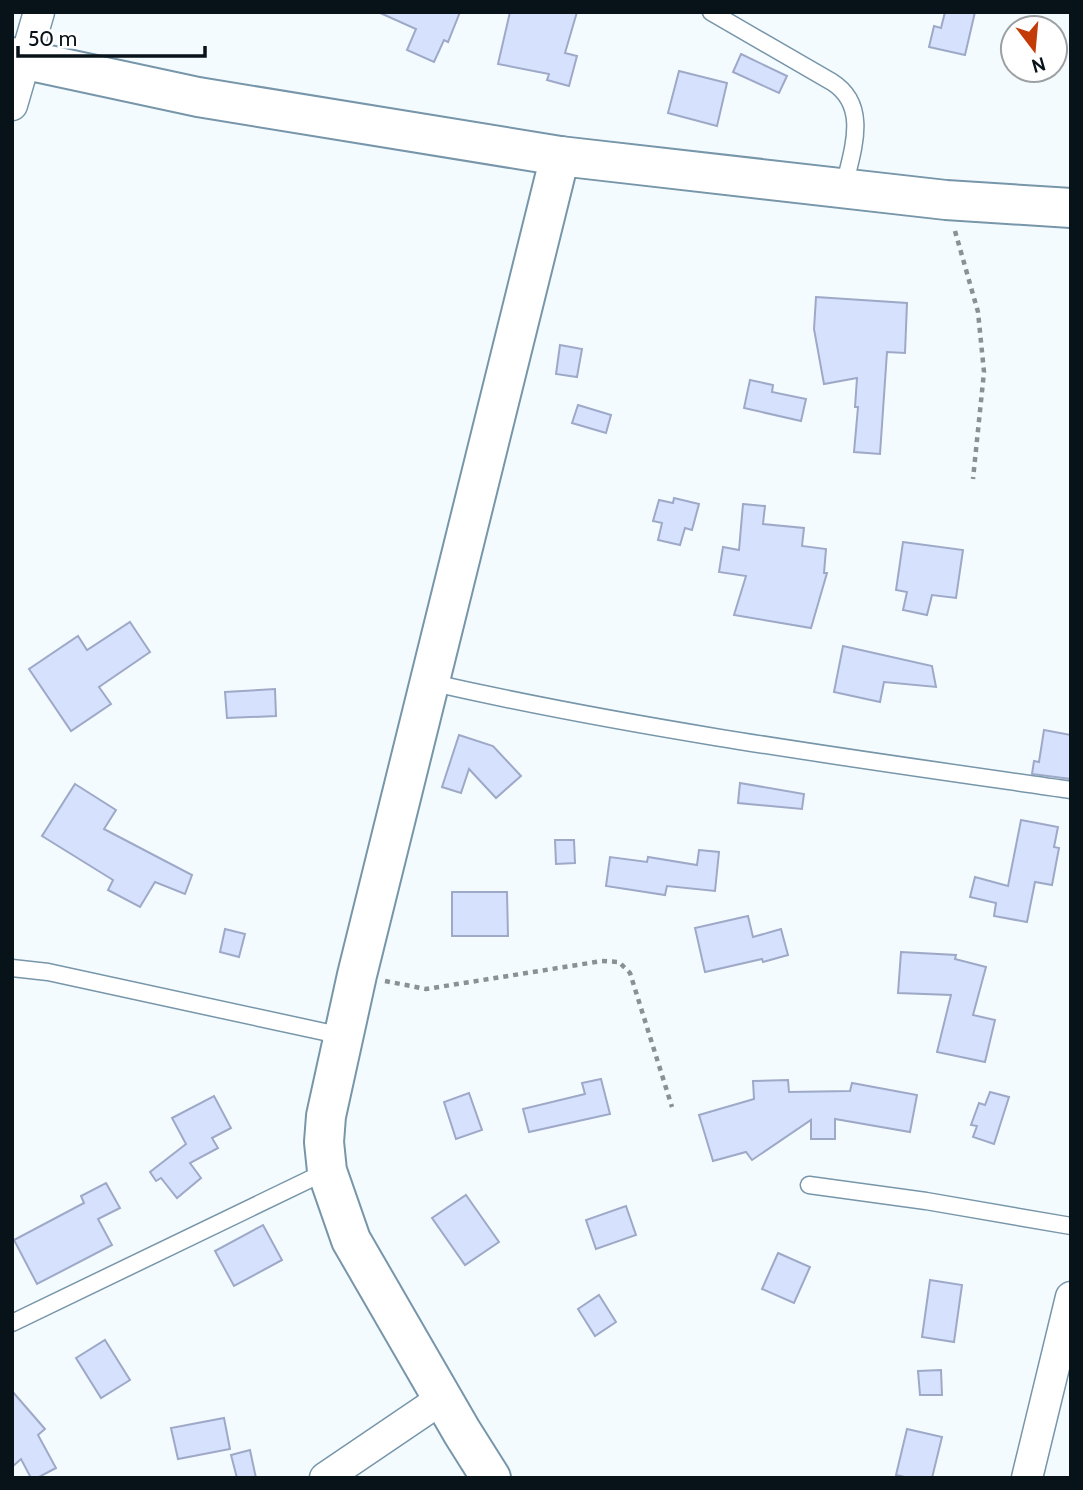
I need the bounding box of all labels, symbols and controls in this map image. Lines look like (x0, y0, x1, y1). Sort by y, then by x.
scale bar (18, 14, 205, 58)
north arrow (999, 14, 1069, 84)
text: 50 m (28, 26, 77, 51)
text: N (1029, 52, 1048, 78)

